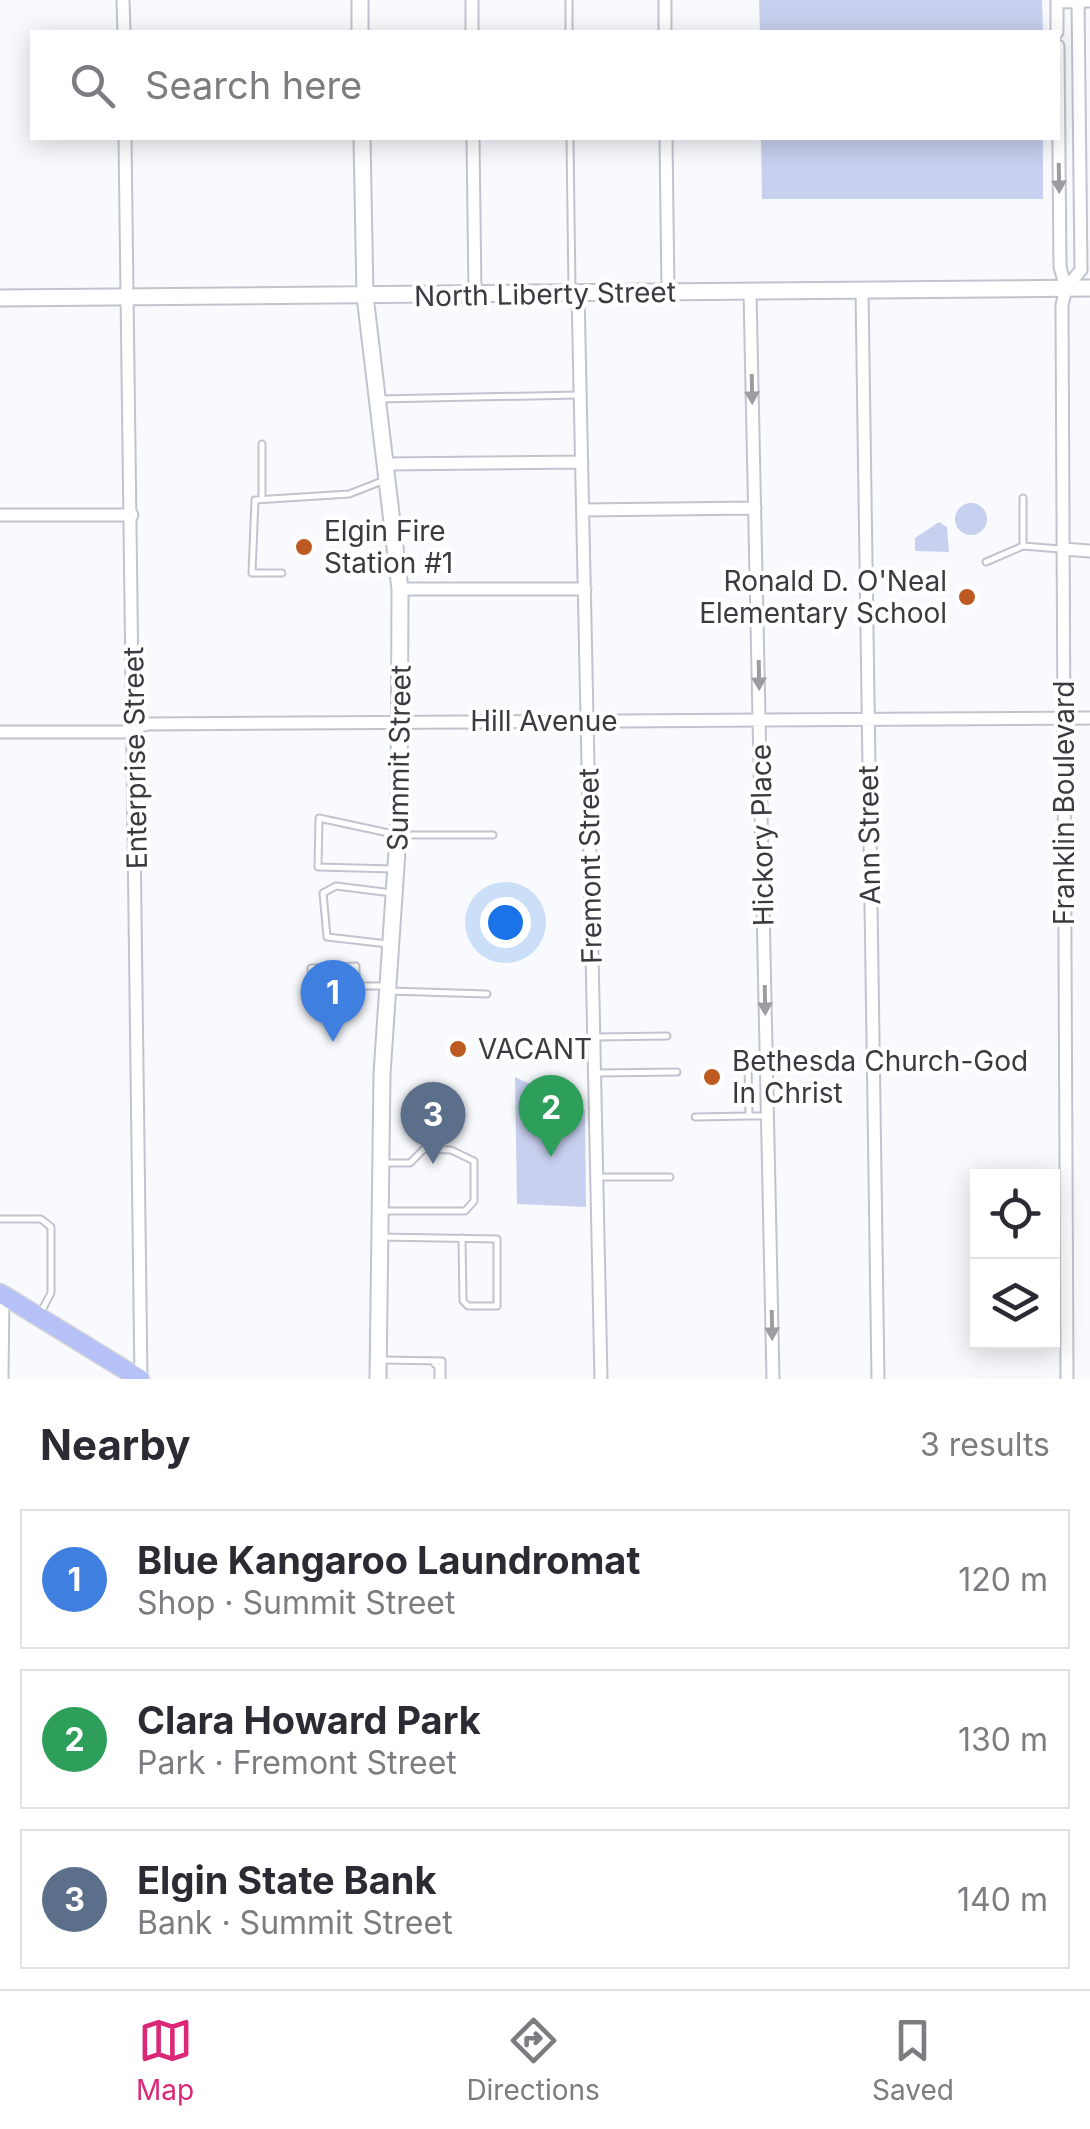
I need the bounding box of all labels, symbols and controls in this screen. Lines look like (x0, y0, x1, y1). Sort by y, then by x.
search box (30, 30, 1060, 140)
icon: search (65, 58, 120, 113)
text: Search here (145, 62, 362, 108)
one-way arrow (1051, 163, 1067, 195)
street label: North Liberty Street (414, 275, 676, 313)
one-way arrow (745, 374, 761, 406)
place label: Elgin Fire Station #1 (324, 514, 453, 580)
marker: Elgin Fire Station #1 (293, 536, 315, 558)
place label: Ronald D. O'Neal Elementary School (699, 564, 947, 630)
marker: Ronald D. O'Neal Elementary School (956, 586, 978, 608)
street label: Enterprise Street (116, 646, 154, 870)
one-way arrow (751, 660, 767, 692)
street label: Summit Street (380, 665, 418, 851)
street label: Franklin Boulevard (1047, 681, 1081, 925)
street label: Hill Avenue (470, 704, 618, 738)
street label: Hickory Place (743, 744, 781, 926)
street label: Ann Street (851, 765, 887, 905)
street label: Fremont Street (571, 768, 609, 964)
your location (480, 897, 531, 948)
pin: 1 (300, 960, 366, 1042)
one-way arrow (757, 985, 773, 1017)
place label: VACANT (478, 1032, 592, 1066)
marker: VACANT (447, 1038, 469, 1060)
place label: Bethesda Church-God In Christ (732, 1044, 1028, 1110)
marker: Bethesda Church-God In Christ (701, 1066, 723, 1088)
pin: 2 (518, 1074, 584, 1157)
pin: 3 (400, 1082, 466, 1164)
map controls (970, 1169, 1060, 1349)
button: locate (970, 1169, 1060, 1259)
button: layers (970, 1259, 1060, 1349)
one-way arrow (764, 1310, 780, 1342)
text: Nearby (40, 1419, 191, 1470)
text: 3 results (920, 1425, 1050, 1464)
text: Blue Kangaroo Laundromat (137, 1537, 640, 1583)
text: 1 (68, 1560, 81, 1599)
text: 120 m (958, 1560, 1048, 1599)
text: Shop · Summit Street (137, 1583, 455, 1622)
text: Clara Howard Park (137, 1697, 481, 1743)
text: 2 (64, 1720, 85, 1759)
text: 130 m (958, 1720, 1048, 1759)
text: Park · Fremont Street (137, 1743, 457, 1782)
text: Elgin State Bank (137, 1857, 436, 1903)
text: 3 (64, 1880, 85, 1919)
text: 140 m (957, 1880, 1048, 1919)
text: Bank · Summit Street (137, 1903, 453, 1942)
tab: Map (136, 2013, 194, 2107)
tab: Directions (466, 2013, 600, 2107)
tab: Saved (872, 2013, 954, 2107)

